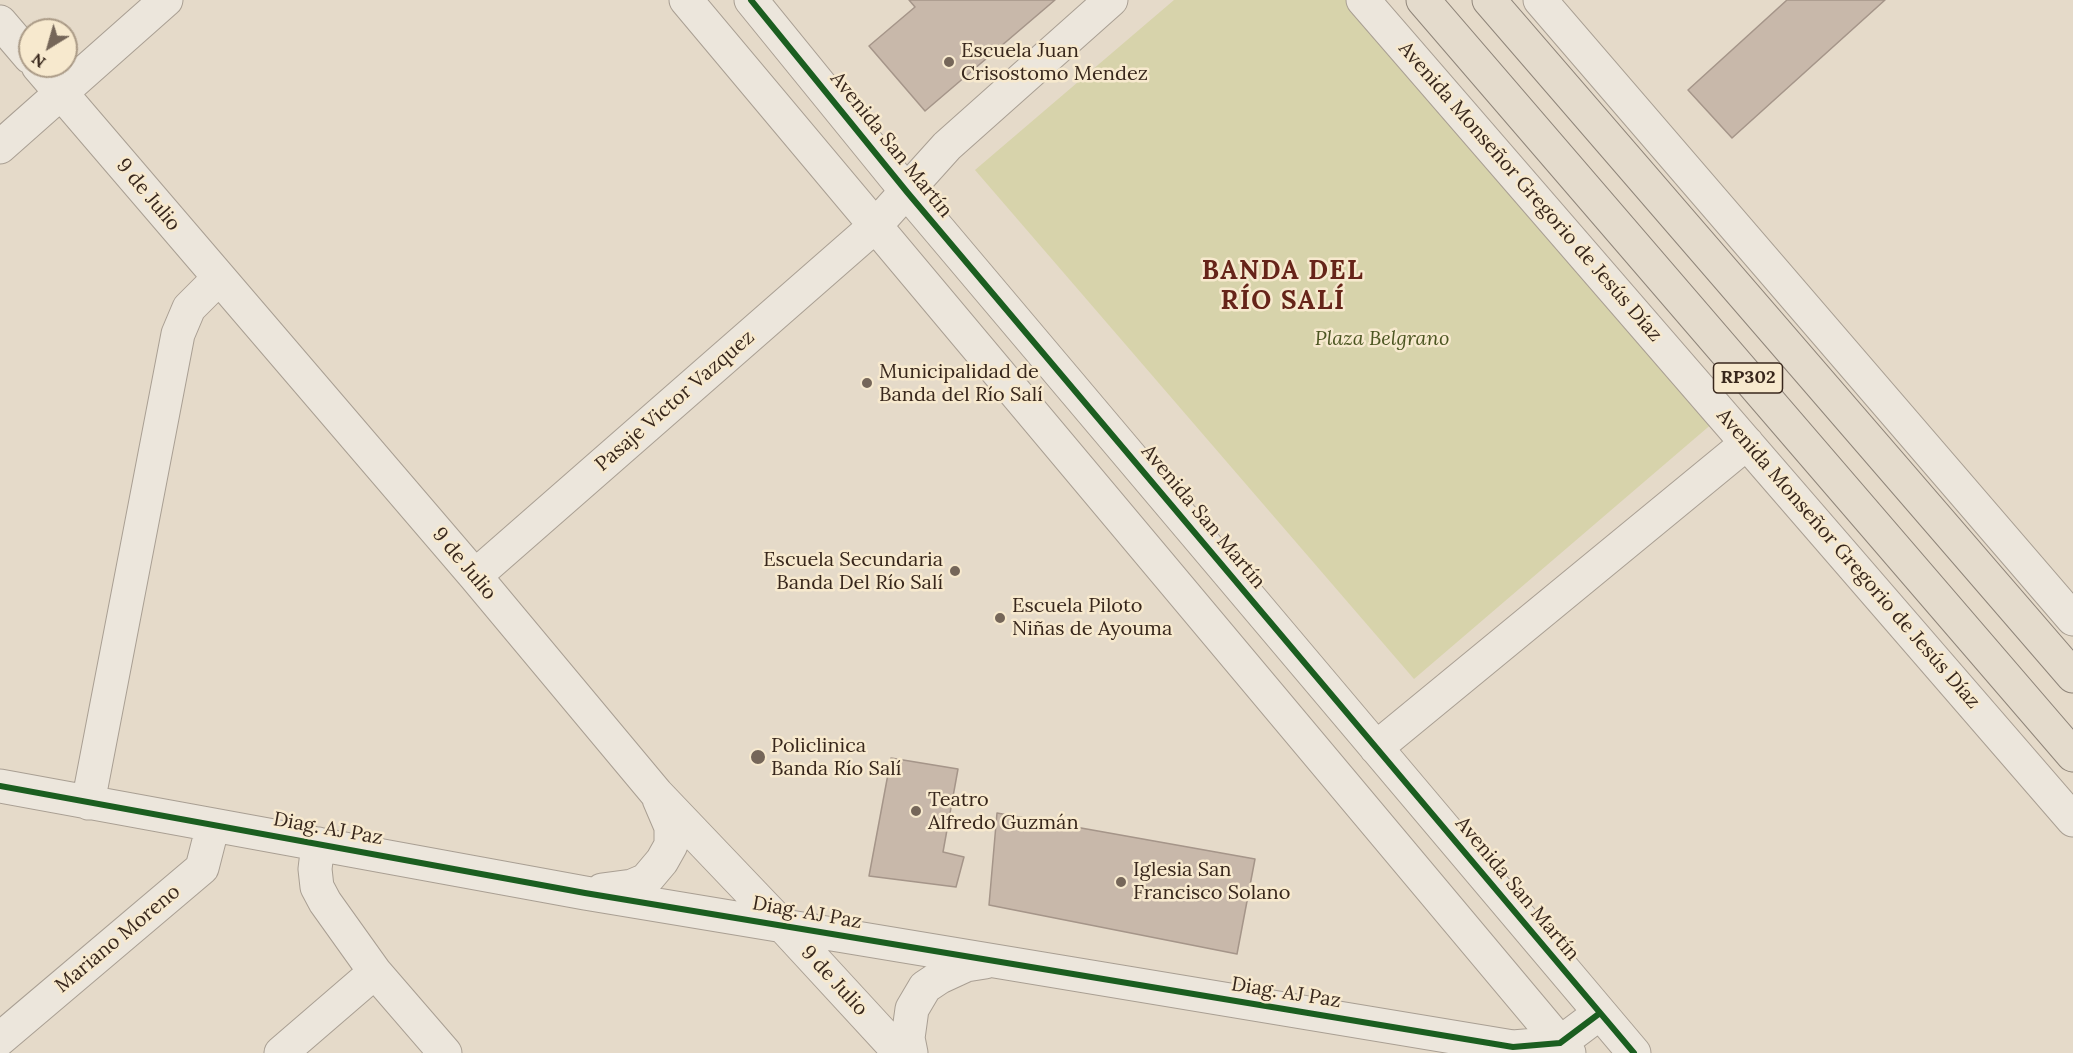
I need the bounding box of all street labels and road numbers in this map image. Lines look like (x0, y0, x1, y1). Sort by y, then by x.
street label: Avenida Monseñor Gregorio de Jesús Díaz (1393, 37, 1667, 347)
street label: Avenida San Martín (825, 67, 957, 223)
street label: 9 de Julio (111, 154, 185, 236)
street label: Pasaje Victor Vazquez (591, 325, 759, 477)
road number: RP302 (1714, 363, 1782, 393)
street label: Avenida Monseñor Gregorio de Jesús Díaz (1711, 404, 1985, 714)
street label: Avenida San Martín (1136, 440, 1270, 594)
street label: 9 de Julio (427, 523, 501, 605)
street label: Diag. AJ Paz (271, 808, 385, 850)
street label: Avenida San Martín (1450, 812, 1584, 966)
street label: Mariano Moreno (51, 880, 185, 998)
street label: Diag. AJ Paz (750, 892, 864, 934)
street label: 9 de Julio (796, 941, 872, 1021)
street label: Diag. AJ Paz (1229, 972, 1343, 1014)

